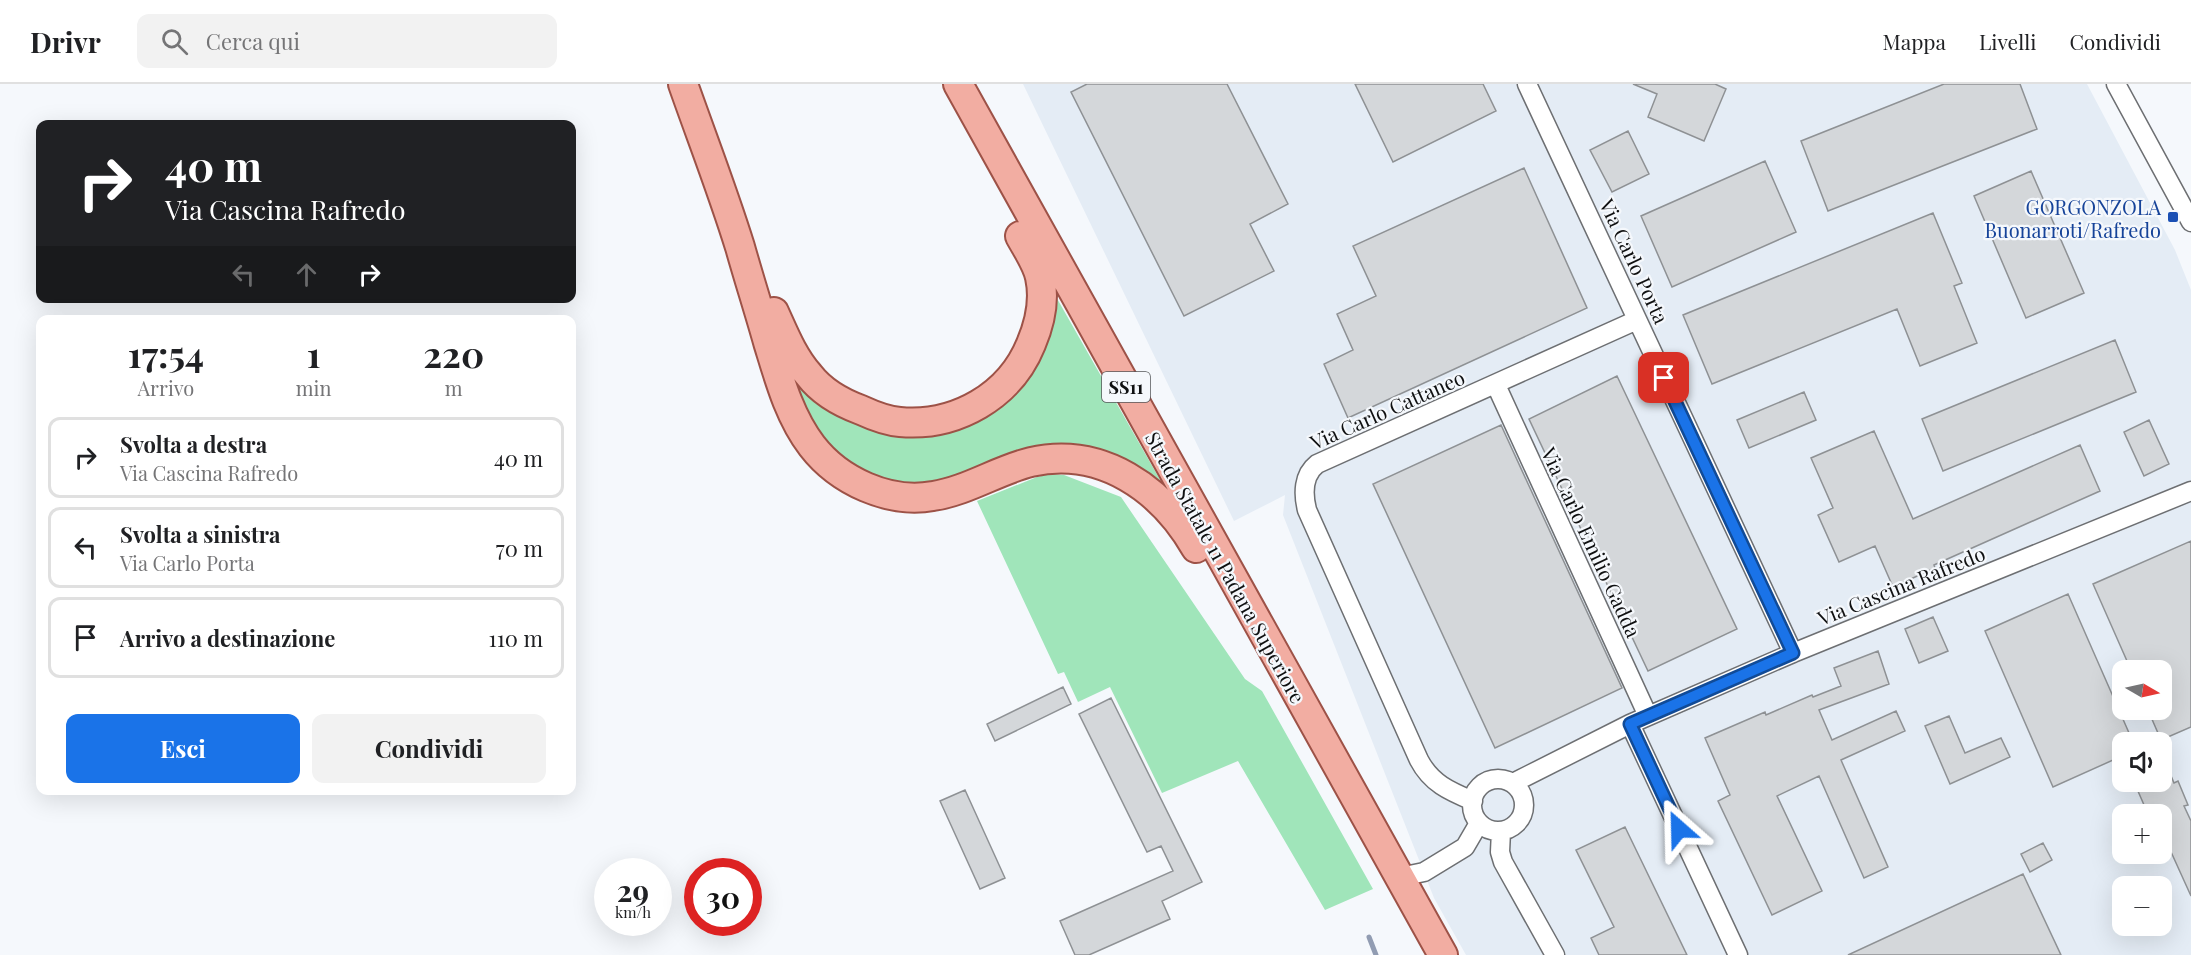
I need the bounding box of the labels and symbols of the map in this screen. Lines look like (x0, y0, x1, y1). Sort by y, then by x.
street label: Via Carlo Porta (1594, 193, 1676, 328)
place label: GORGONZOLA Buonarroti/Rafredo (1985, 193, 2161, 243)
marker: GORGONZOLA Buonarroti/Rafredo (2166, 210, 2180, 224)
pin (1638, 352, 1689, 403)
street label: Via Carlo Cattaneo (1305, 363, 1469, 456)
road number: SS11 (1102, 372, 1150, 402)
street label: Strada Statale 11 Padana Superiore (1140, 426, 1312, 708)
street label: Via Carlo Emilio Gadda (1536, 442, 1648, 641)
street label: Via Cascina Rafredo (1812, 539, 1989, 631)
north arrow (2112, 660, 2172, 720)
position arrow (1647, 797, 1711, 861)
speed limit sign: 30 (684, 858, 762, 936)

